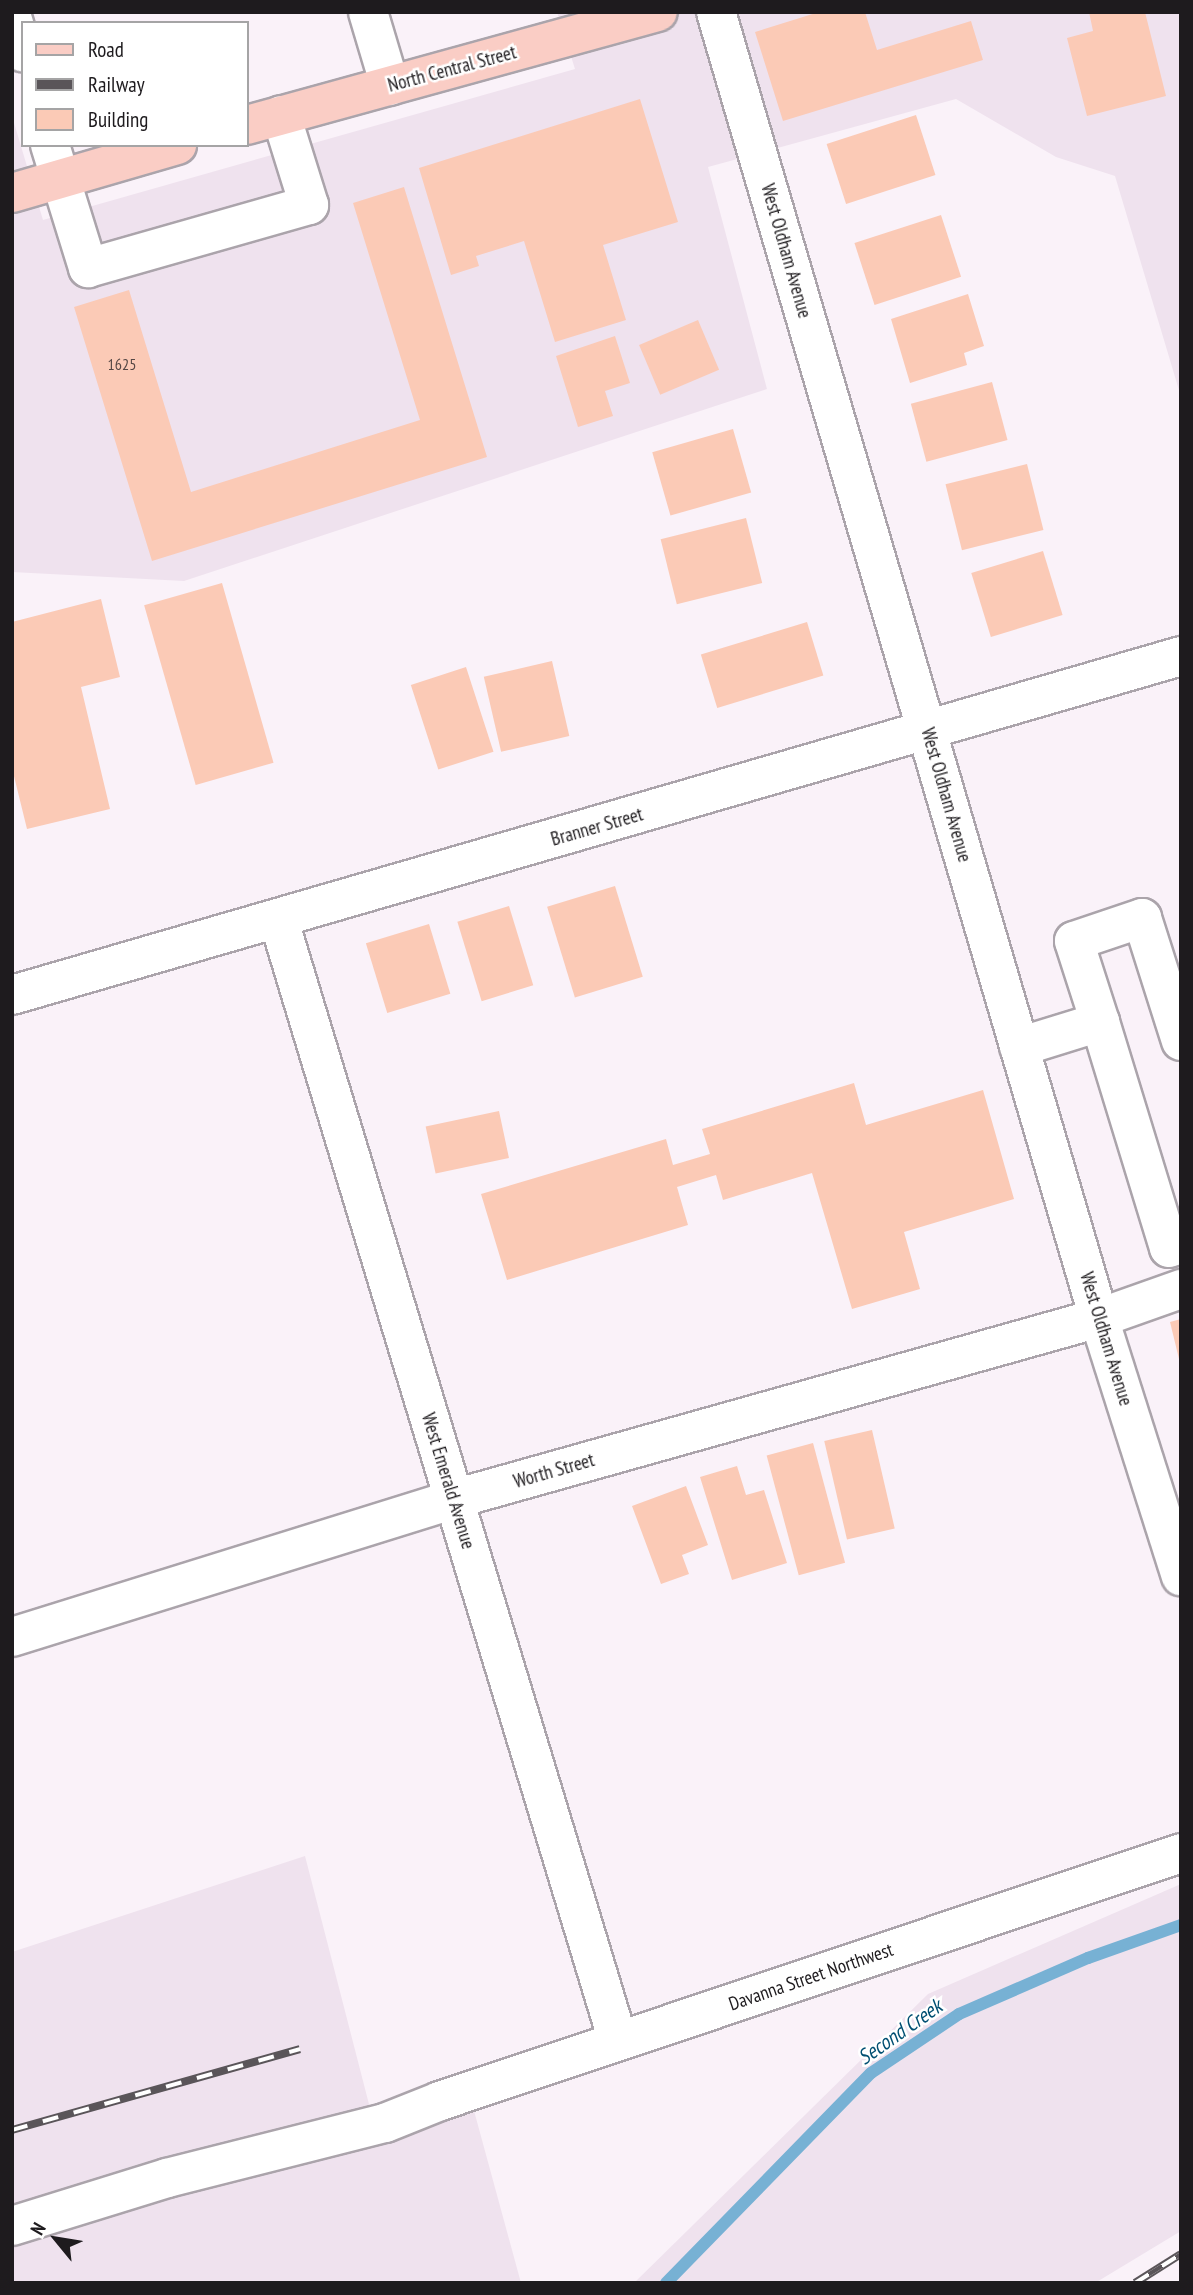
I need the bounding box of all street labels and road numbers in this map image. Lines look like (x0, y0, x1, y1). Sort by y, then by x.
street label: North Central Street (385, 41, 519, 97)
street label: West Oldham Avenue (756, 181, 816, 321)
street label: West Oldham Avenue (916, 725, 976, 865)
street label: Branner Street (548, 803, 646, 851)
street label: West Oldham Avenue (1075, 1269, 1137, 1409)
street label: West Emerald Avenue (416, 1410, 480, 1552)
street label: Worth Street (511, 1449, 597, 1493)
street label: Davanna Street Northwest (726, 1938, 896, 2016)

